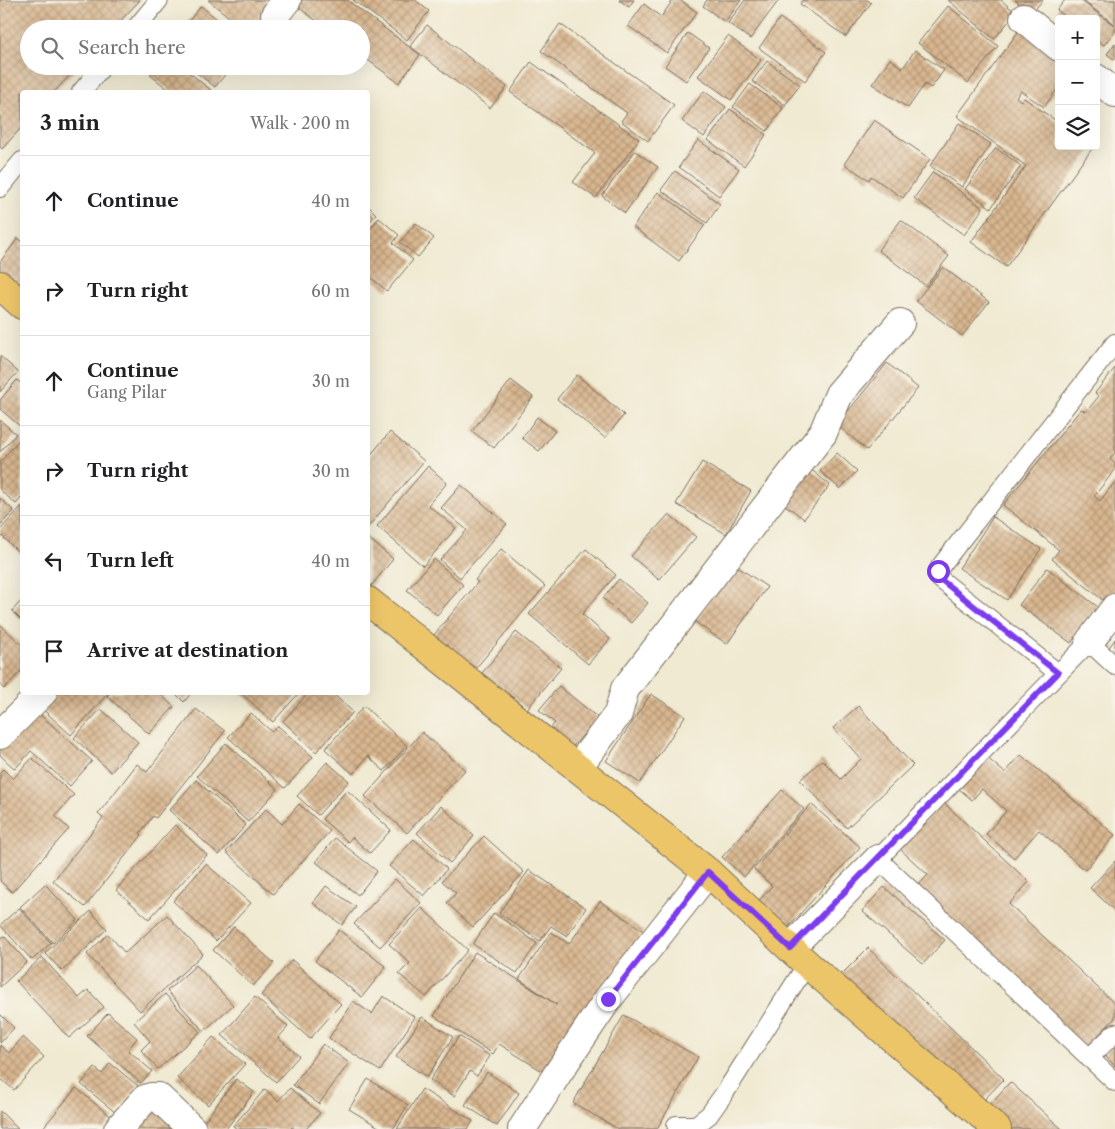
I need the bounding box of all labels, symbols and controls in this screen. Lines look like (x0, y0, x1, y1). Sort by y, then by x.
map controls (1055, 15, 1100, 150)
button: + (1055, 15, 1100, 60)
search box (20, 20, 370, 75)
icon: search (38, 34, 66, 62)
text: Search here (78, 36, 186, 59)
button: − (1055, 60, 1100, 105)
button: layers (1055, 105, 1100, 150)
text: 3 min (40, 110, 100, 135)
text: Walk · 200 m (250, 113, 350, 133)
icon: ahead (40, 187, 68, 215)
text: Continue (87, 189, 179, 212)
text: 40 m (311, 191, 350, 211)
icon: right (40, 277, 68, 305)
text: Turn right (87, 279, 188, 302)
text: 60 m (311, 281, 350, 301)
text: Continue (87, 359, 179, 382)
icon: ahead (40, 367, 68, 395)
text: 30 m (312, 371, 350, 391)
text: Gang Pilar (87, 382, 166, 402)
icon: right (40, 457, 68, 485)
text: Turn right (87, 459, 188, 482)
text: 30 m (312, 461, 350, 481)
icon: left (40, 547, 68, 575)
text: Turn left (87, 549, 174, 572)
text: 40 m (311, 551, 350, 571)
route start (927, 560, 950, 583)
icon: arrive (40, 637, 68, 665)
text: Arrive at destination (87, 639, 288, 662)
route end (597, 988, 620, 1011)

